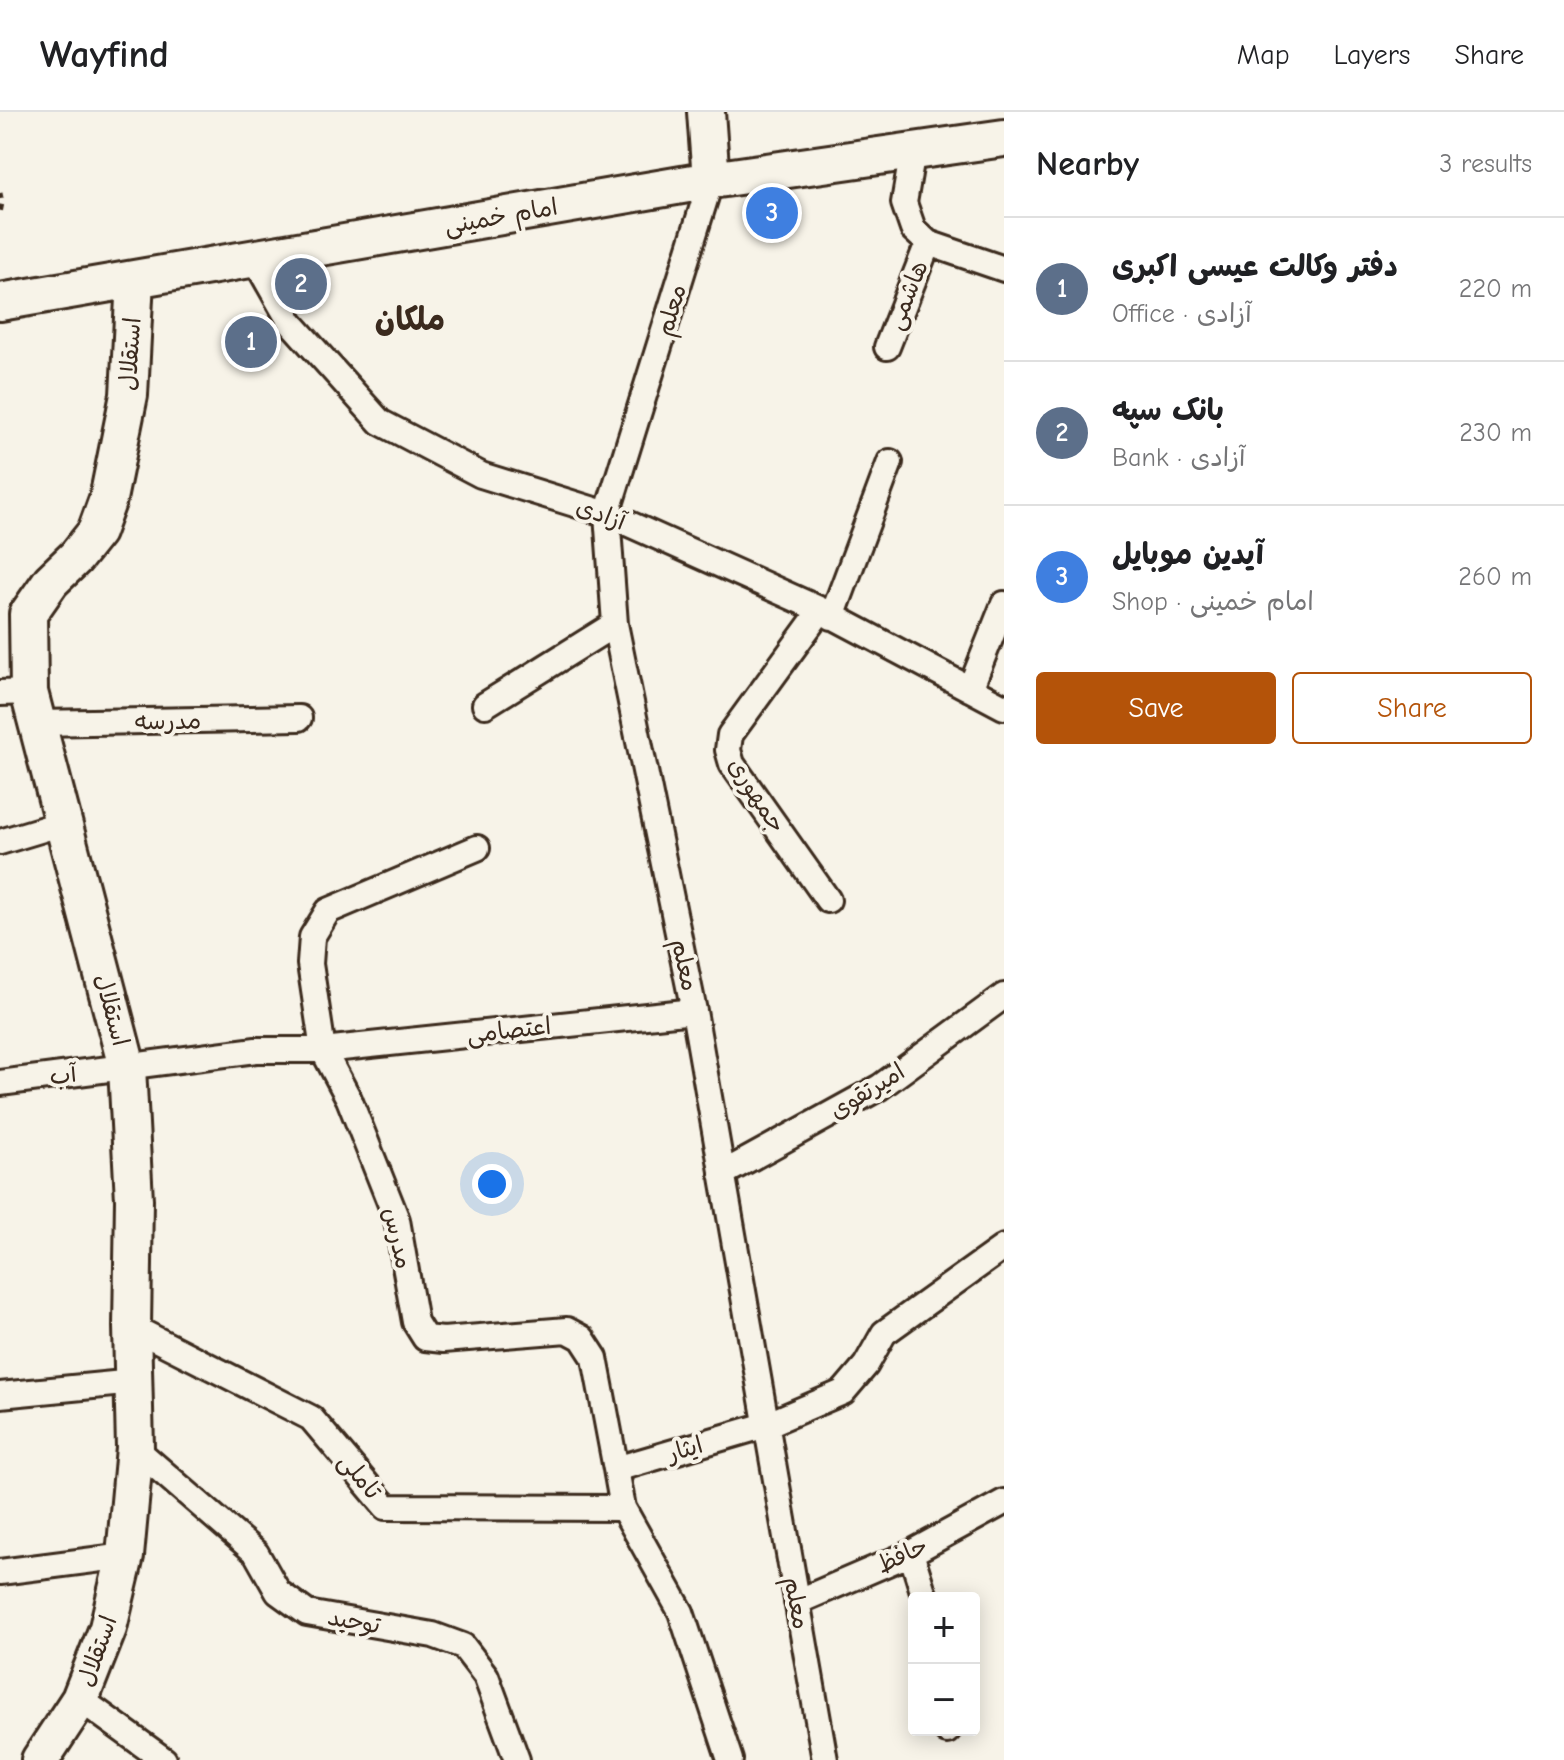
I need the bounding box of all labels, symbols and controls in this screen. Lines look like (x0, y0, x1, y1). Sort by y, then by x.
text: Wayfind (40, 33, 169, 77)
text: Map (1237, 39, 1290, 71)
text: Layers (1334, 39, 1410, 71)
text: Share (1454, 39, 1524, 71)
text: Nearby (1036, 144, 1139, 184)
text: 3 results (1439, 149, 1532, 179)
pin: 3 (746, 183, 798, 243)
street label: امام خمینی (442, 192, 561, 244)
text: دفتر وکالت عیسی اکبری (1112, 249, 1398, 284)
pin: 2 (275, 254, 327, 314)
street label: هاشمی (881, 256, 934, 334)
text: 1 (1057, 274, 1067, 304)
text: 220 m (1459, 274, 1532, 304)
street label: معلم (650, 281, 696, 340)
text: Office · آزادی (1112, 299, 1252, 329)
district label: ملکان (375, 301, 445, 338)
pin: 1 (225, 312, 277, 372)
street label: استقلال (113, 316, 147, 392)
text: بانک سپه (1112, 393, 1224, 428)
text: 2 (1056, 418, 1068, 448)
text: 230 m (1459, 418, 1532, 448)
text: Bank · آزادی (1112, 443, 1245, 473)
street label: آزادی (572, 492, 631, 536)
text: آیدین موبایل (1112, 537, 1264, 572)
text: 3 (1056, 562, 1068, 592)
text: 260 m (1458, 562, 1532, 592)
text: Shop · امام خمینی (1112, 587, 1314, 617)
button: Save (1036, 672, 1276, 744)
button: Share (1292, 672, 1532, 744)
street label: مدرسه (135, 706, 201, 736)
street label: جمهوری (721, 752, 792, 839)
street label: معلم (662, 936, 704, 994)
street label: استقلال (89, 971, 135, 1049)
street label: اعتصامی (465, 1012, 553, 1049)
street label: امیرتقوی (824, 1057, 910, 1125)
street label: آب (48, 1059, 79, 1091)
your location (472, 1164, 512, 1204)
street label: مدرس (377, 1204, 419, 1272)
street label: ایثار (662, 1430, 706, 1468)
street label: تاملی (332, 1447, 388, 1506)
street label: حافظ (872, 1531, 932, 1579)
street label: معلم (775, 1575, 815, 1632)
map controls (908, 1592, 980, 1736)
button: + (908, 1592, 980, 1664)
street label: توحید (325, 1603, 384, 1641)
street label: استقلال (71, 1612, 123, 1690)
button: − (908, 1664, 980, 1736)

